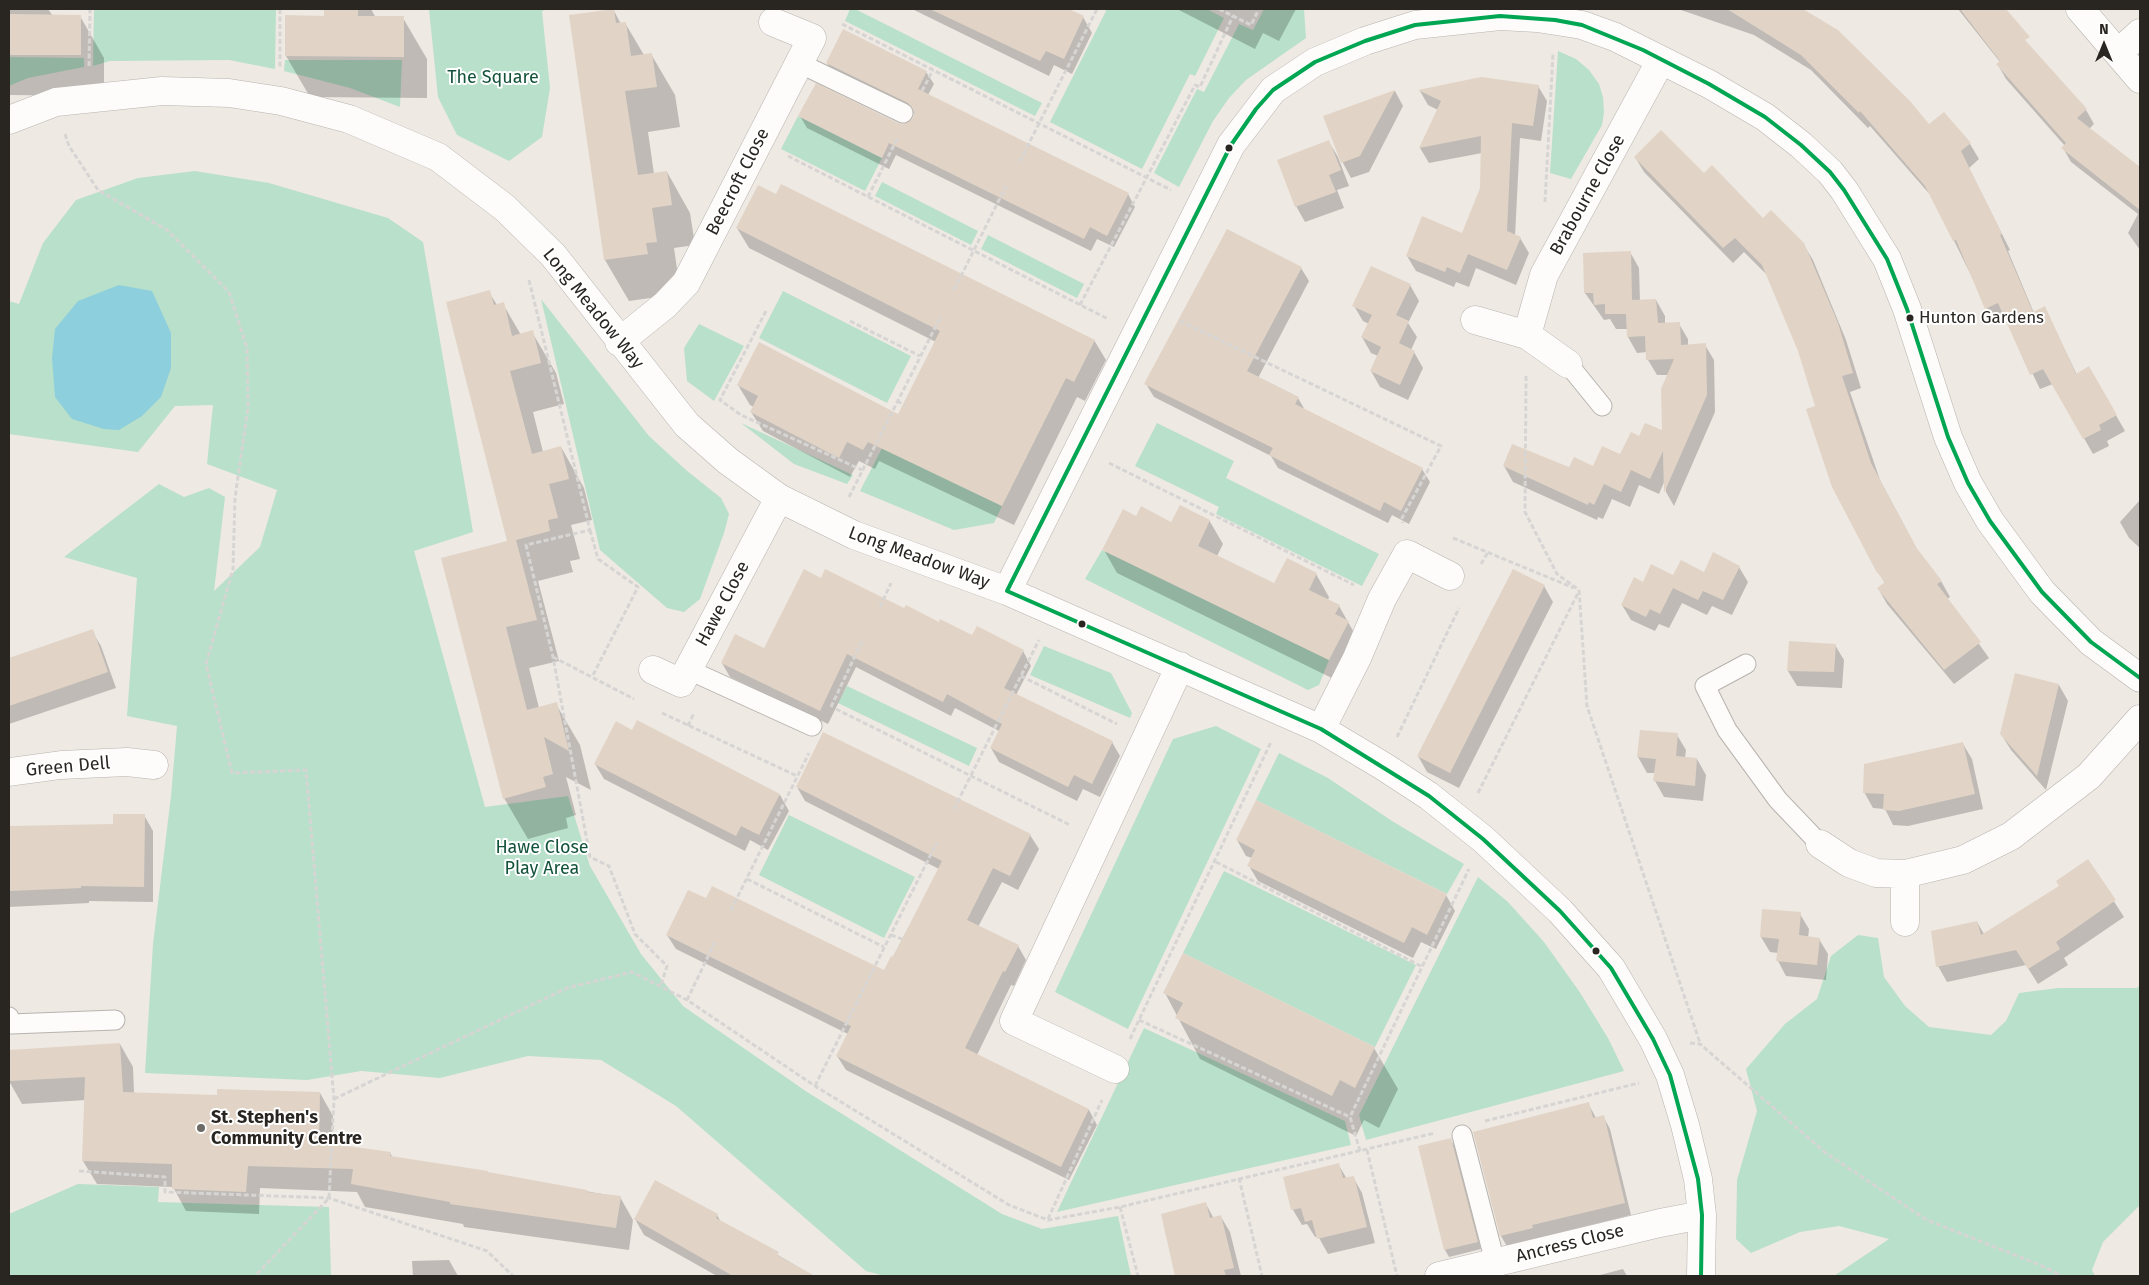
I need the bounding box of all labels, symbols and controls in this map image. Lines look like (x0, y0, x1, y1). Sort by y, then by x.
north arrow (2079, 20, 2129, 70)
text: N (2099, 21, 2109, 38)
park label: The Square (447, 67, 539, 89)
street label: Beecroft Close (702, 125, 774, 239)
street label: Brabourne Close (1546, 131, 1630, 259)
unlabelled marker (1224, 143, 1234, 153)
street label: Long Meadow Way (538, 244, 648, 374)
place label: Hunton Gardens (1919, 308, 2044, 328)
marker: Hunton Gardens (1905, 313, 1915, 323)
street label: Long Meadow Way (845, 522, 993, 594)
street label: Hawe Close (692, 558, 754, 650)
unlabelled marker (1077, 619, 1087, 629)
street label: Green Dell (25, 753, 111, 781)
park label: Hawe Close Play Area (495, 837, 589, 880)
unlabelled marker (1591, 946, 1601, 956)
place label: St. Stephen's Community Centre (211, 1107, 362, 1150)
marker: St. Stephen's Community Centre (195, 1122, 207, 1134)
street label: Ancress Close (1514, 1220, 1626, 1268)

